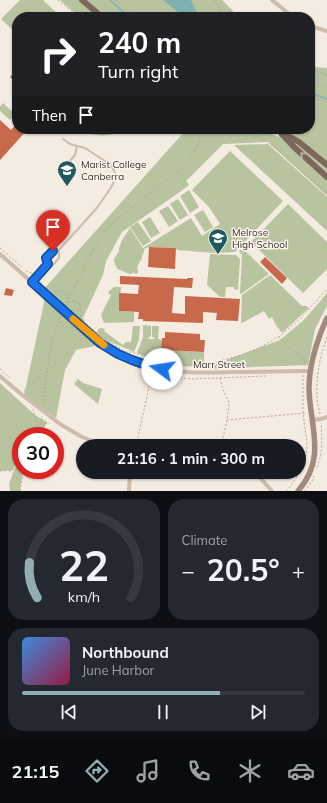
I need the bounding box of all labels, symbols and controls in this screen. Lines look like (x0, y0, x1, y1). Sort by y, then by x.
text: 240 m (98, 25, 181, 60)
icon: right (32, 28, 84, 80)
text: Turn right (98, 60, 178, 83)
icon: arrive (75, 104, 97, 126)
text: Then (32, 106, 67, 125)
one-way arrow (300, 152, 308, 160)
place label: Marist College Canberra (81, 158, 146, 183)
school or university icon: Marist College Canberra (56, 159, 78, 187)
pin (36, 210, 70, 251)
icon: arrive (42, 216, 64, 238)
place label: Melrose High School (232, 226, 287, 251)
school or university icon: Melrose High School (207, 227, 229, 255)
position arrow (141, 348, 183, 390)
street label: Marr Street (193, 358, 246, 371)
speed limit sign: 30 (12, 427, 64, 479)
text: 21:16 · 1 min · 300 m (117, 449, 265, 468)
text: Climate (182, 532, 227, 548)
text: 22 (59, 538, 109, 590)
text: 20.5° (207, 551, 280, 589)
text: − (182, 557, 195, 585)
text: + (292, 557, 305, 585)
text: km/h (68, 587, 100, 605)
text: Northbound (82, 643, 169, 662)
text: June Harbor (82, 662, 154, 678)
icon: previous (58, 701, 80, 723)
icon: pause (152, 701, 174, 723)
icon: next (247, 701, 269, 723)
icon: directions (83, 757, 111, 785)
icon: music (134, 757, 162, 785)
icon: phone (185, 757, 213, 785)
icon: climate (236, 757, 264, 785)
icon: car (287, 757, 315, 785)
text: 21:15 (12, 760, 59, 783)

